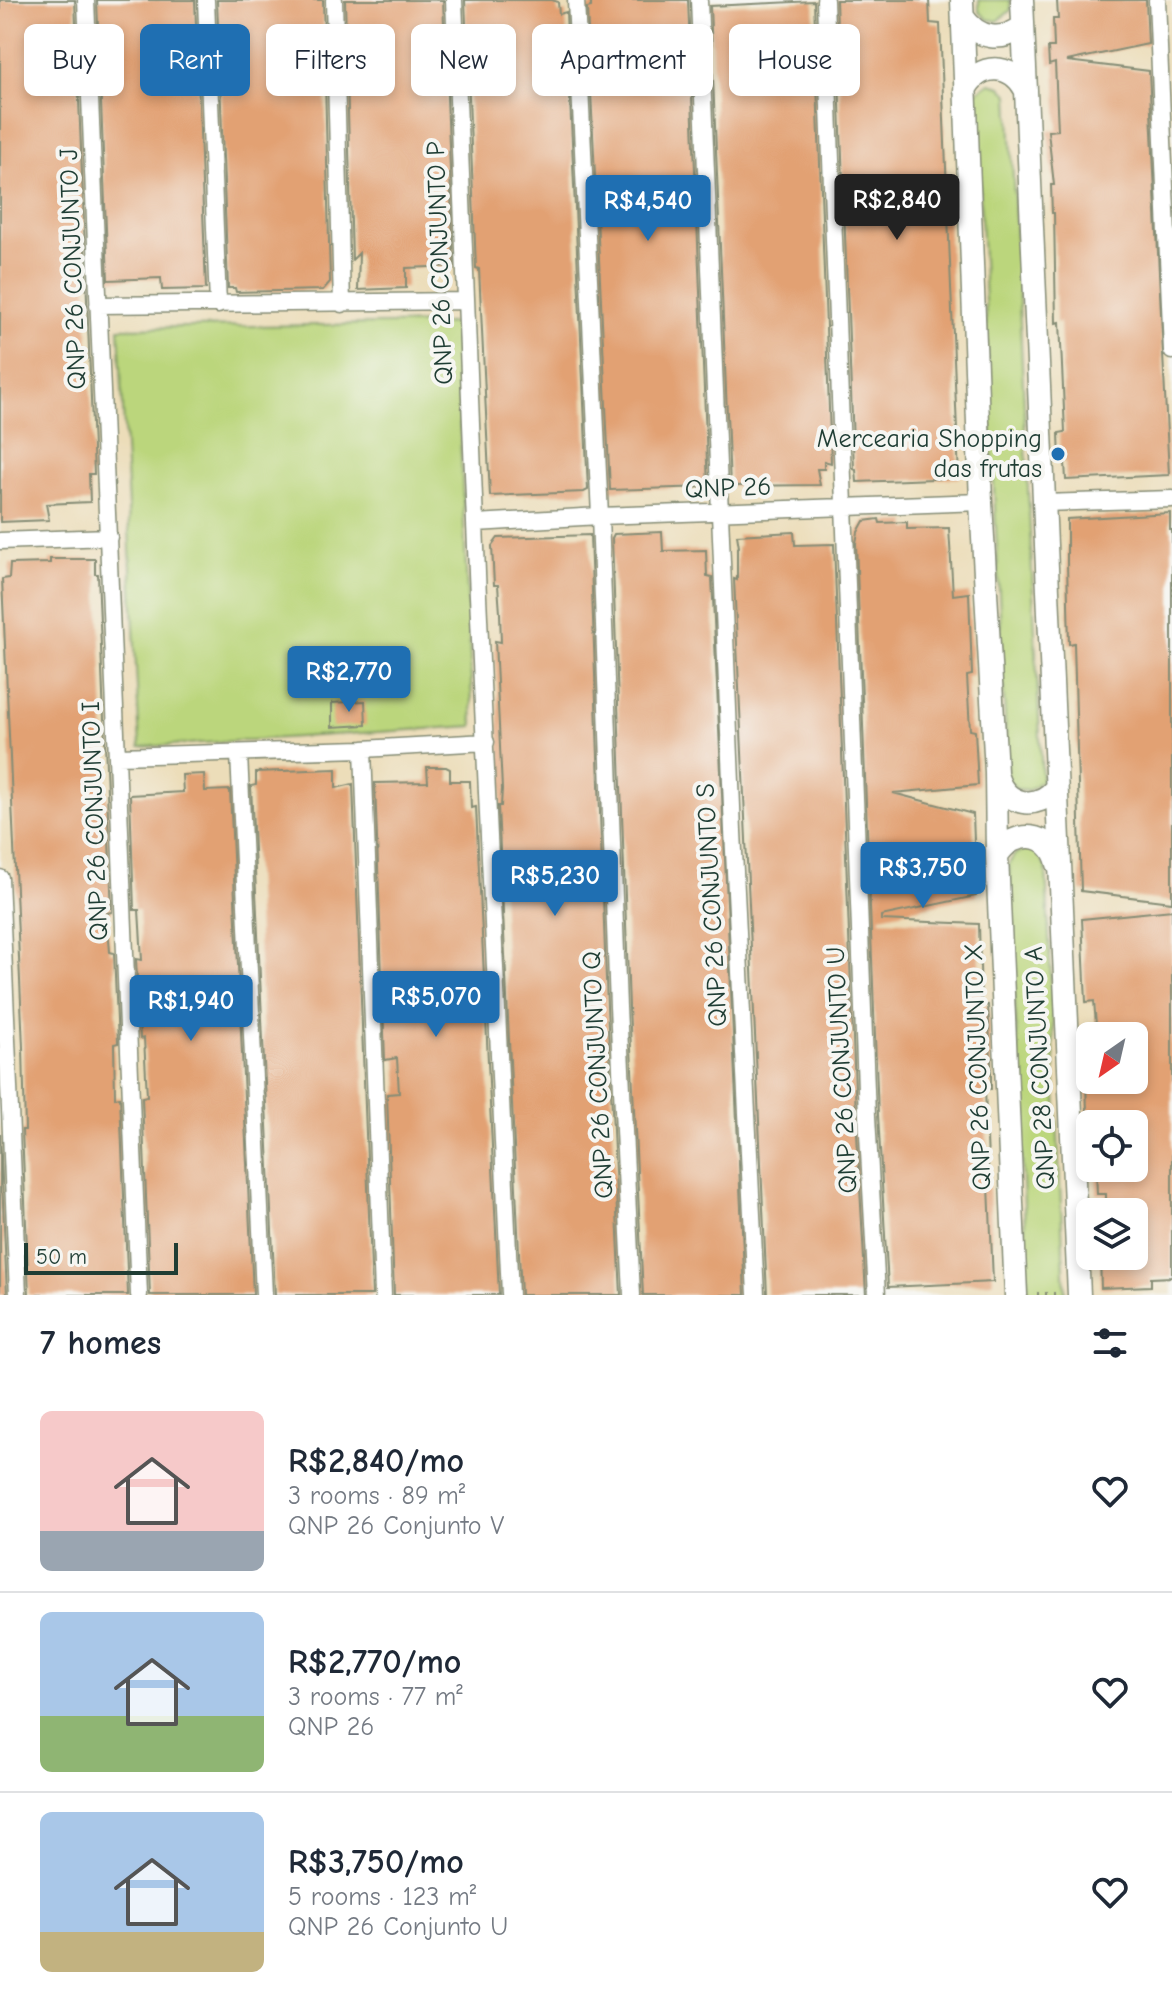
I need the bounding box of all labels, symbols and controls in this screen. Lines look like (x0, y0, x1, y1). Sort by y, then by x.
chip: Buy (24, 24, 124, 96)
chip: Rent (140, 24, 250, 96)
chip: Filters (266, 24, 395, 96)
chip: New (411, 24, 516, 96)
chip: Apartment (532, 24, 713, 96)
chip: House (729, 24, 860, 96)
street label: QNP 26 CONJUNTO P (421, 141, 459, 385)
street label: QNP 26 CONJUNTO J (54, 148, 92, 390)
pin: R$2,840 (823, 174, 971, 242)
pin: R$4,540 (574, 175, 722, 243)
text: R$2,840 (852, 185, 942, 215)
text: R$4,540 (604, 186, 692, 216)
place label: Mercearia Shopping das frutas (817, 424, 1042, 484)
marker: Mercearia Shopping das frutas (1049, 445, 1067, 463)
street label: QNP 26 (684, 472, 772, 504)
pin: R$2,770 (275, 646, 423, 714)
text: R$2,770 (306, 657, 393, 687)
street label: QNP 26 CONJUNTO I (76, 701, 114, 941)
street label: QNP 26 CONJUNTO S (691, 783, 733, 1027)
pin: R$3,750 (849, 842, 997, 910)
pin: R$5,230 (481, 850, 629, 918)
text: R$3,750 (879, 853, 967, 883)
text: R$5,230 (510, 861, 600, 891)
street label: QNP 26 CONJUNTO X (959, 943, 997, 1191)
street label: QNP 26 CONJUNTO U (821, 946, 863, 1194)
street label: QNP 28 CONJUNTO A (1019, 946, 1061, 1190)
street label: QNP 26 CONJUNTO Q (577, 951, 619, 1199)
pin: R$5,070 (362, 971, 510, 1039)
pin: R$1,940 (117, 975, 265, 1043)
text: R$5,070 (390, 982, 482, 1012)
text: R$1,940 (148, 986, 234, 1016)
north arrow (1076, 1022, 1148, 1094)
map controls (1076, 1022, 1148, 1270)
button: locate (1076, 1110, 1148, 1182)
button: layers (1076, 1198, 1148, 1270)
scale bar (24, 1239, 178, 1275)
text: 50 m (36, 1244, 87, 1270)
icon: filters (1088, 1321, 1132, 1365)
text: 7 homes (40, 1323, 161, 1363)
text: R$2,840/mo (288, 1441, 464, 1481)
icon: home (104, 1443, 200, 1539)
icon: heart (1088, 1469, 1132, 1513)
text: 3 rooms · 89 m² (288, 1481, 465, 1511)
text: QNP 26 Conjunto V (288, 1511, 504, 1541)
text: R$2,770/mo (288, 1642, 461, 1682)
icon: home (104, 1644, 200, 1740)
icon: heart (1088, 1670, 1132, 1714)
text: 3 rooms · 77 m² (288, 1682, 463, 1712)
text: QNP 26 (288, 1712, 374, 1742)
text: R$3,750/mo (288, 1842, 464, 1882)
icon: home (104, 1844, 200, 1940)
icon: heart (1088, 1870, 1132, 1914)
text: 5 rooms · 123 m² (288, 1882, 476, 1912)
text: QNP 26 Conjunto U (288, 1912, 508, 1942)

